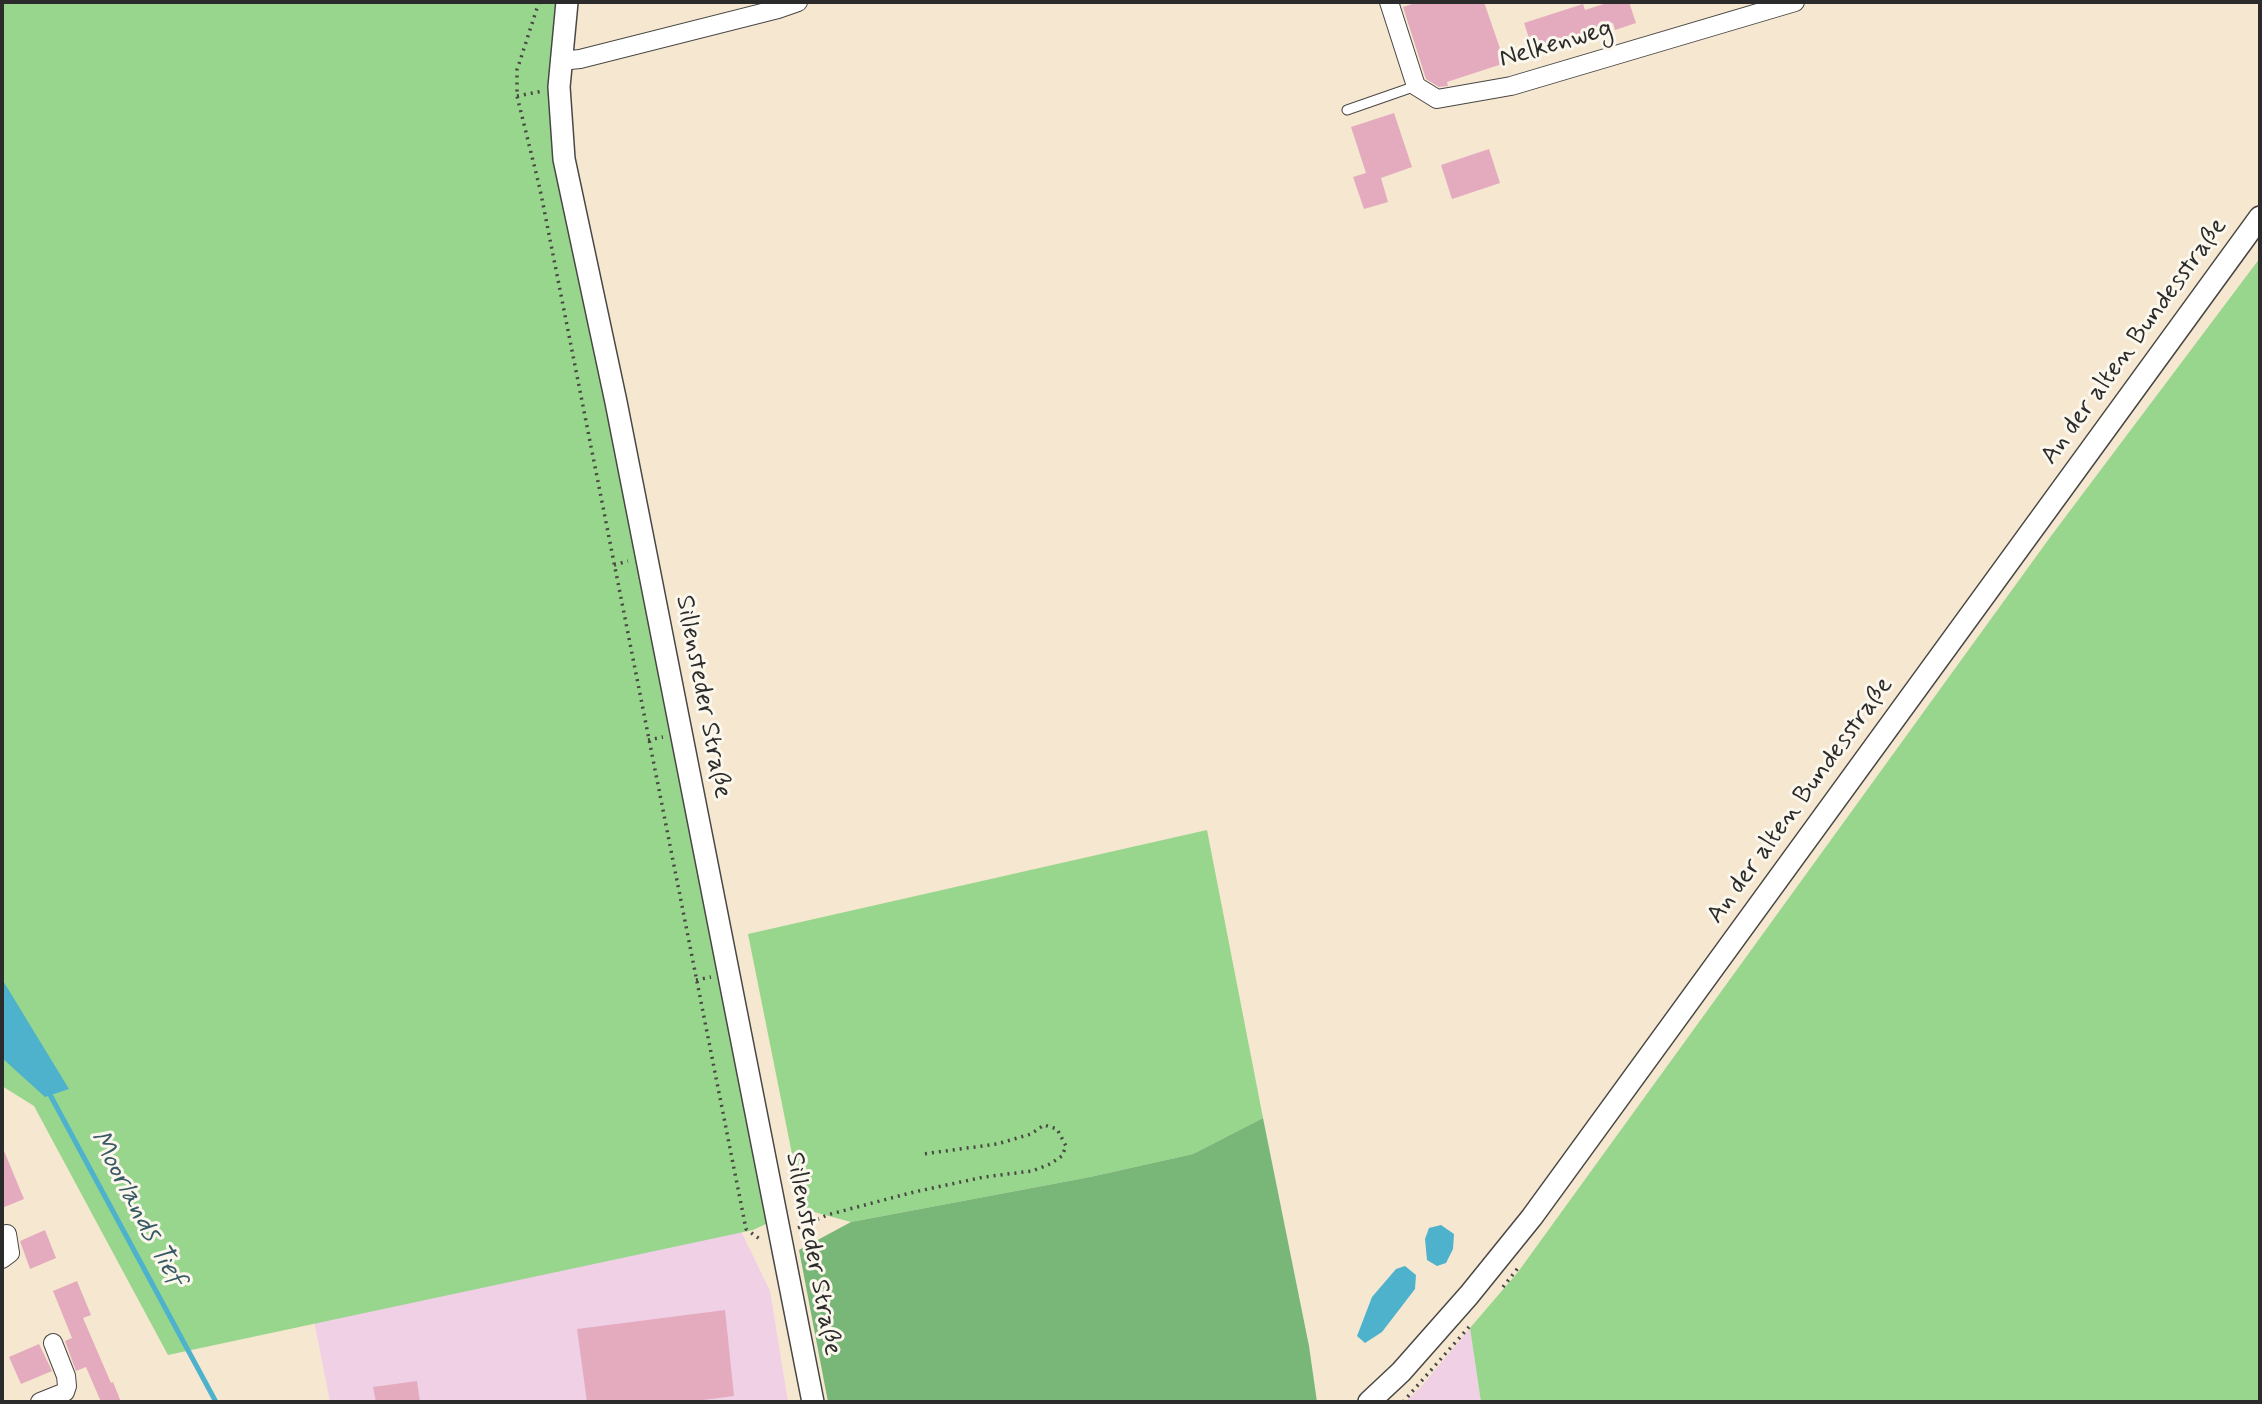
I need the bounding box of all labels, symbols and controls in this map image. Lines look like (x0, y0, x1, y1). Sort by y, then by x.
street label: Nelkenweg (1496, 14, 1616, 76)
street label: An der alten Bundesstraße (2035, 212, 2235, 472)
street label: Sillensteder Straße (667, 593, 737, 801)
street label: An der alten Bundesstraße (1701, 671, 1901, 931)
water label: Moorlands Tief (81, 1125, 191, 1293)
street label: Sillensteder Straße (777, 1150, 847, 1358)

